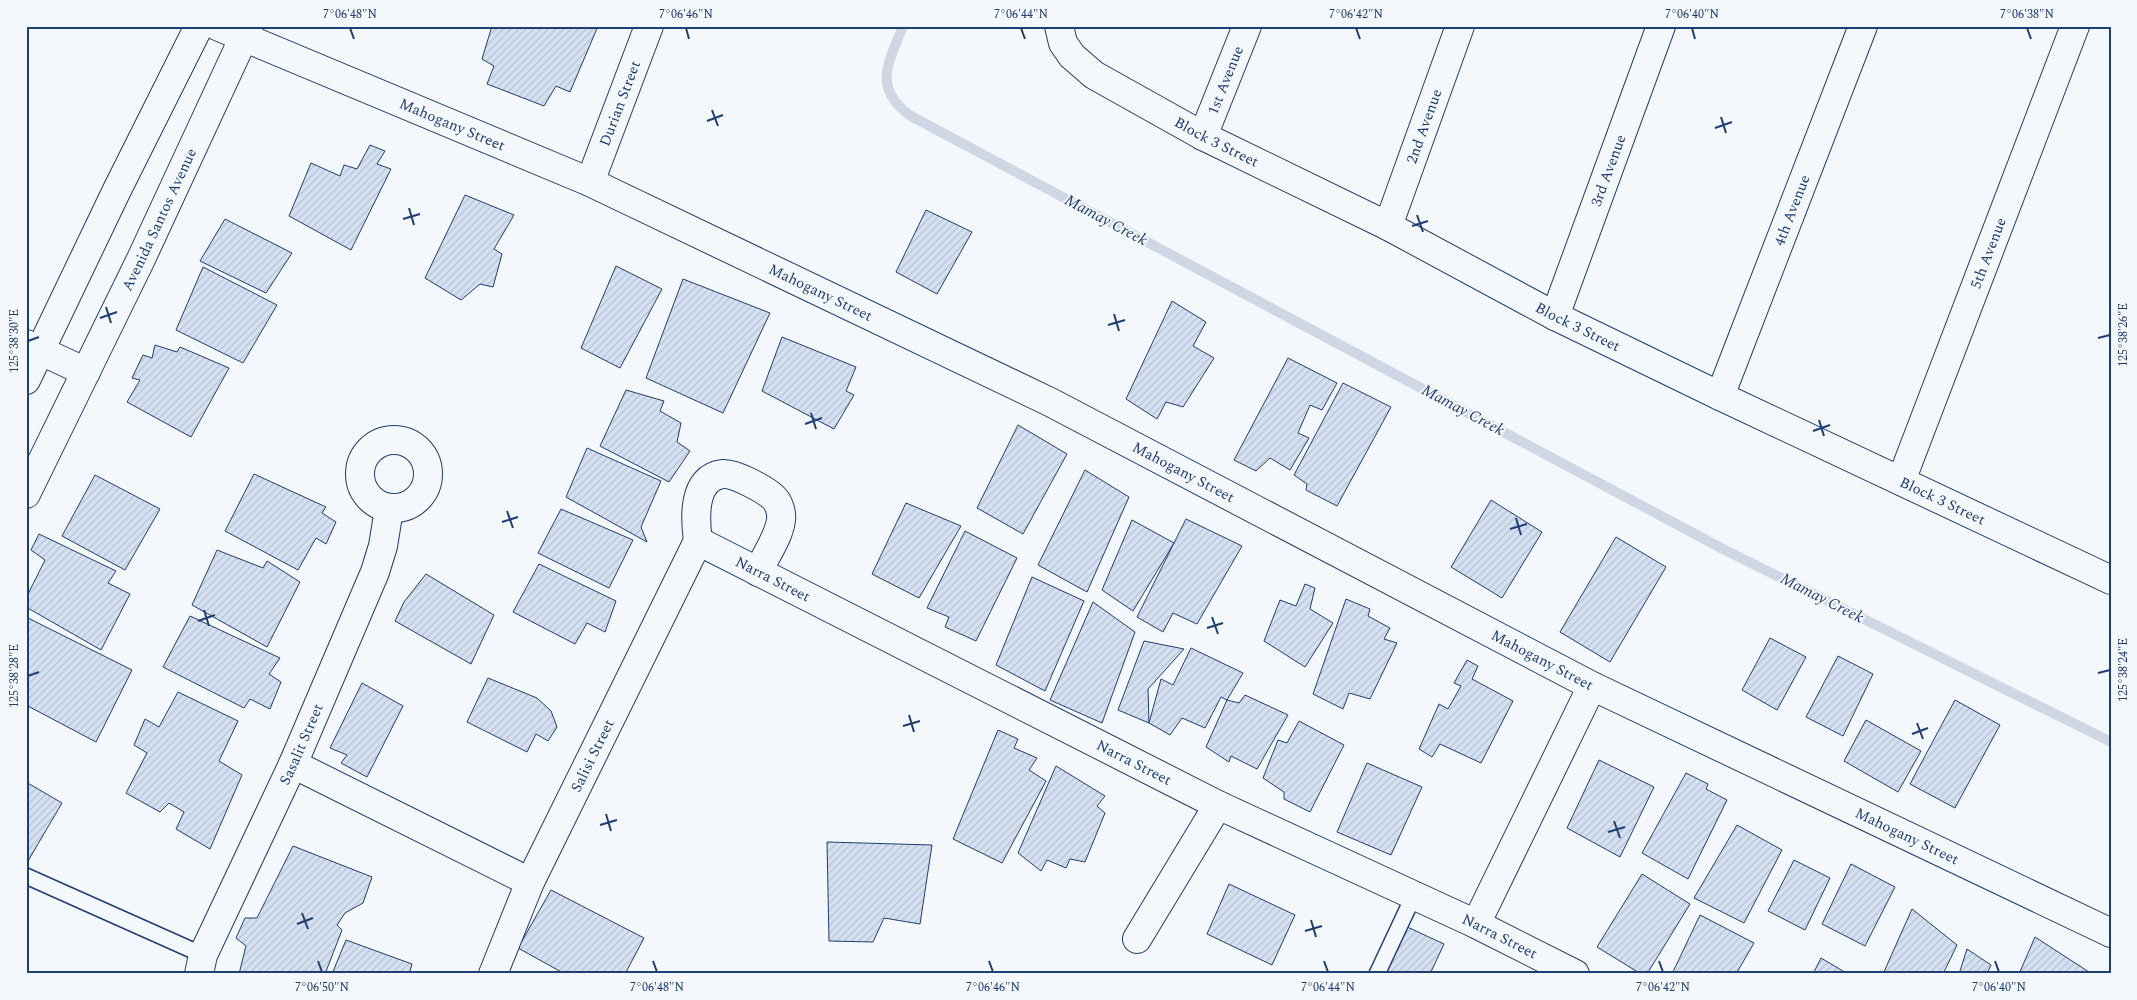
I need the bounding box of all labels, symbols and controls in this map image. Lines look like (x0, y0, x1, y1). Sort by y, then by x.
text: 7°06'48"N (323, 5, 377, 24)
text: 7°06'46"N (659, 5, 713, 24)
text: 7°06'44"N (994, 5, 1048, 24)
text: 7°06'42"N (1329, 5, 1383, 24)
text: 7°06'40"N (1665, 5, 1719, 24)
text: 7°06'38"N (2000, 5, 2054, 24)
street label: 1st Avenue (1201, 42, 1249, 118)
street label: Durian Street (593, 57, 646, 150)
street label: 2nd Avenue (1400, 86, 1448, 167)
street label: Mahogany Street (396, 92, 509, 157)
street label: Block 3 Street (1170, 111, 1263, 173)
street label: 3rd Avenue (1585, 131, 1632, 210)
street label: Avenida Santos Avenue (116, 144, 202, 295)
street label: 4th Avenue (1768, 171, 1816, 249)
water label: Mamay Creek (1060, 188, 1152, 252)
street label: 5th Avenue (1964, 214, 2012, 292)
street label: Mahogany Street (765, 258, 877, 327)
street label: Block 3 Street (1531, 296, 1624, 358)
text: 125°38'26"E (2114, 303, 2133, 367)
text: 125°38'30"E (5, 309, 24, 373)
water label: Mamay Creek (1417, 378, 1509, 442)
street label: Mahogany Street (1128, 436, 1239, 508)
street label: Block 3 Street (1896, 471, 1989, 531)
street label: Narra Street (731, 550, 815, 608)
water label: Mamay Creek (1776, 567, 1868, 630)
street label: Mahogany Street (1487, 624, 1598, 696)
text: 125°38'24"E (2114, 638, 2133, 702)
text: 125°38'28"E (5, 644, 24, 708)
street label: Sasalit Street (273, 700, 329, 789)
street label: Salisi Street (564, 715, 620, 796)
street label: Narra Street (1092, 734, 1176, 791)
street label: Mahogany Street (1851, 801, 1963, 871)
street label: Narra Street (1458, 908, 1542, 965)
text: 7°06'50"N (295, 978, 349, 997)
text: 7°06'48"N (630, 978, 684, 997)
text: 7°06'46"N (966, 978, 1020, 997)
text: 7°06'44"N (1301, 978, 1355, 997)
text: 7°06'42"N (1636, 978, 1690, 997)
text: 7°06'40"N (1972, 978, 2026, 997)

